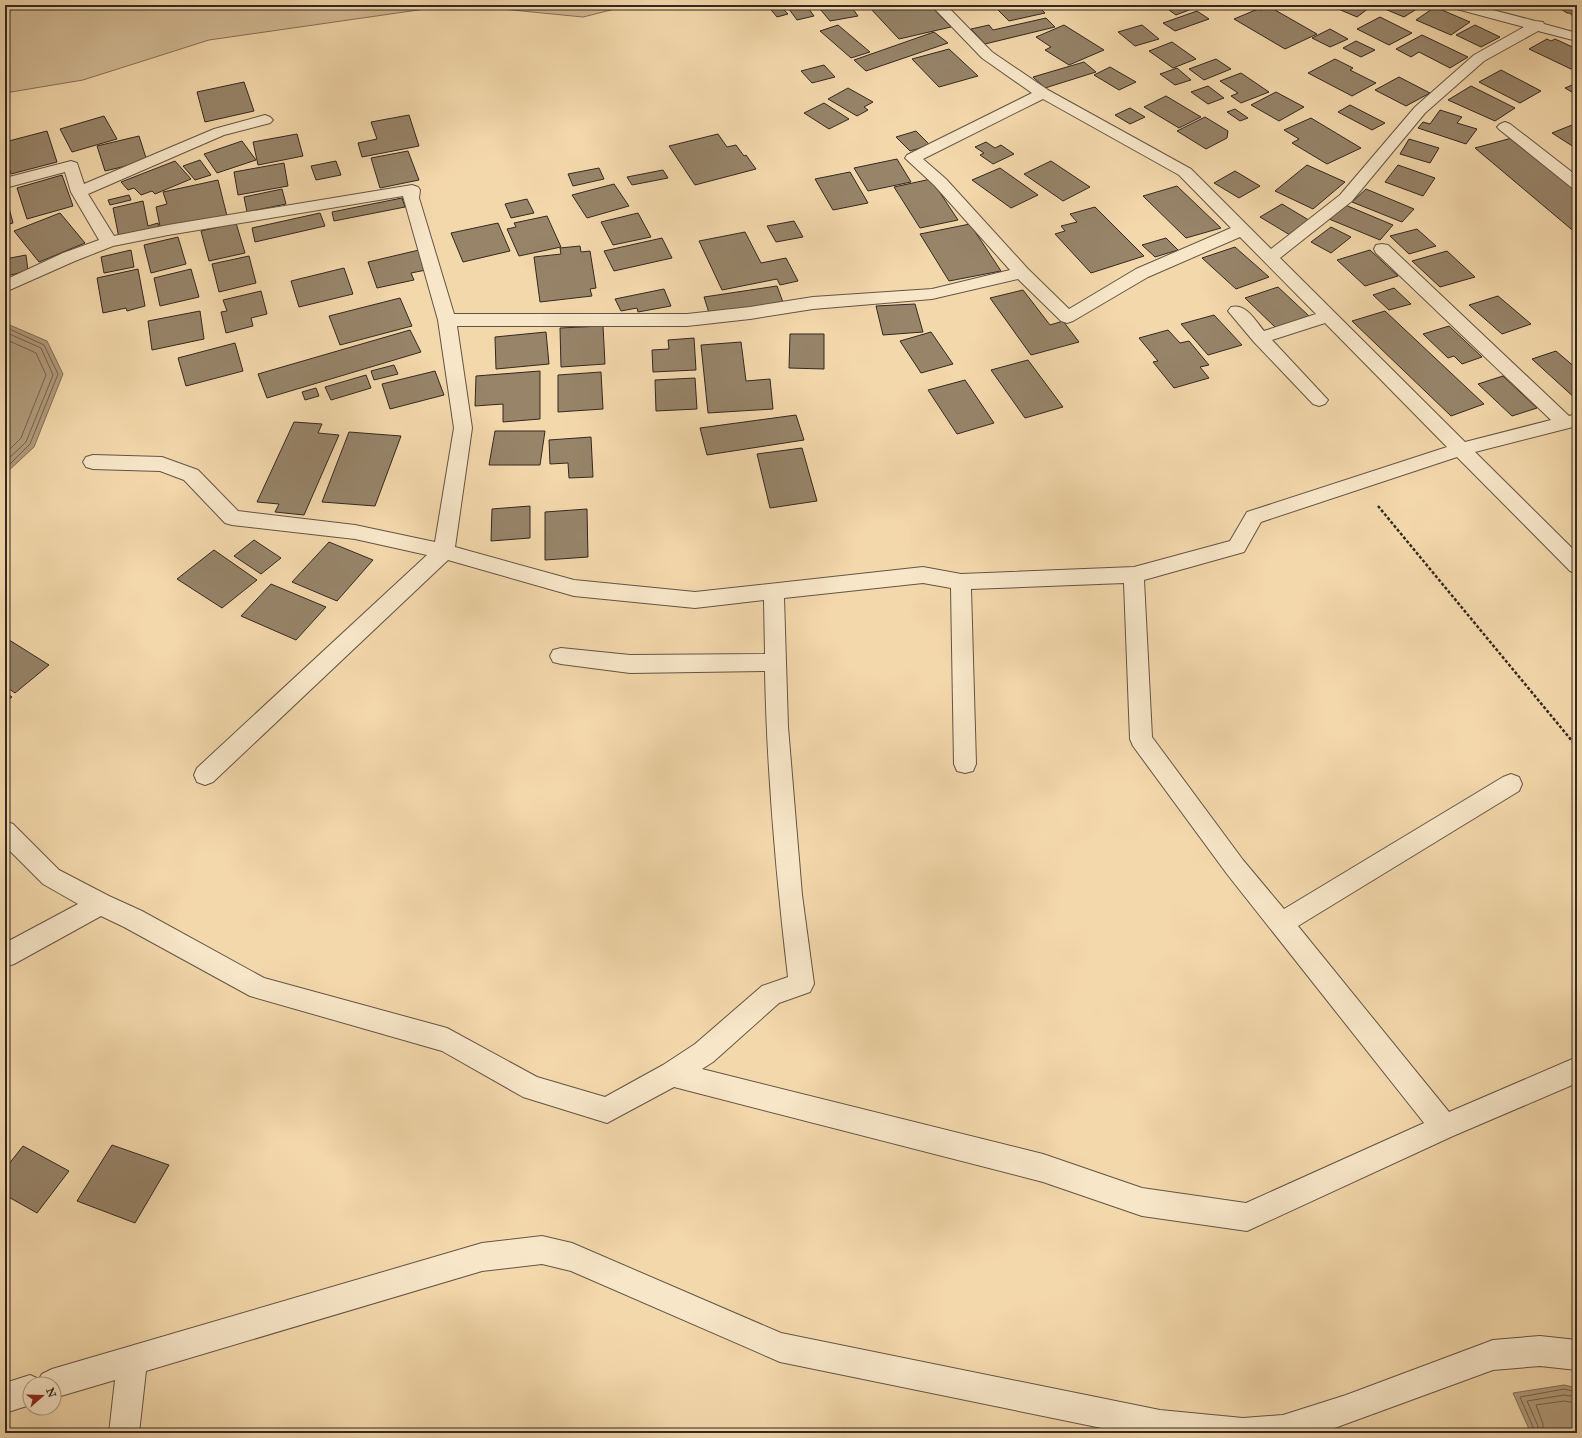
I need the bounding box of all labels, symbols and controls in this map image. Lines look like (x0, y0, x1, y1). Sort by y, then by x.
north arrow (22, 1376, 62, 1416)
text: N (43, 1386, 59, 1400)

